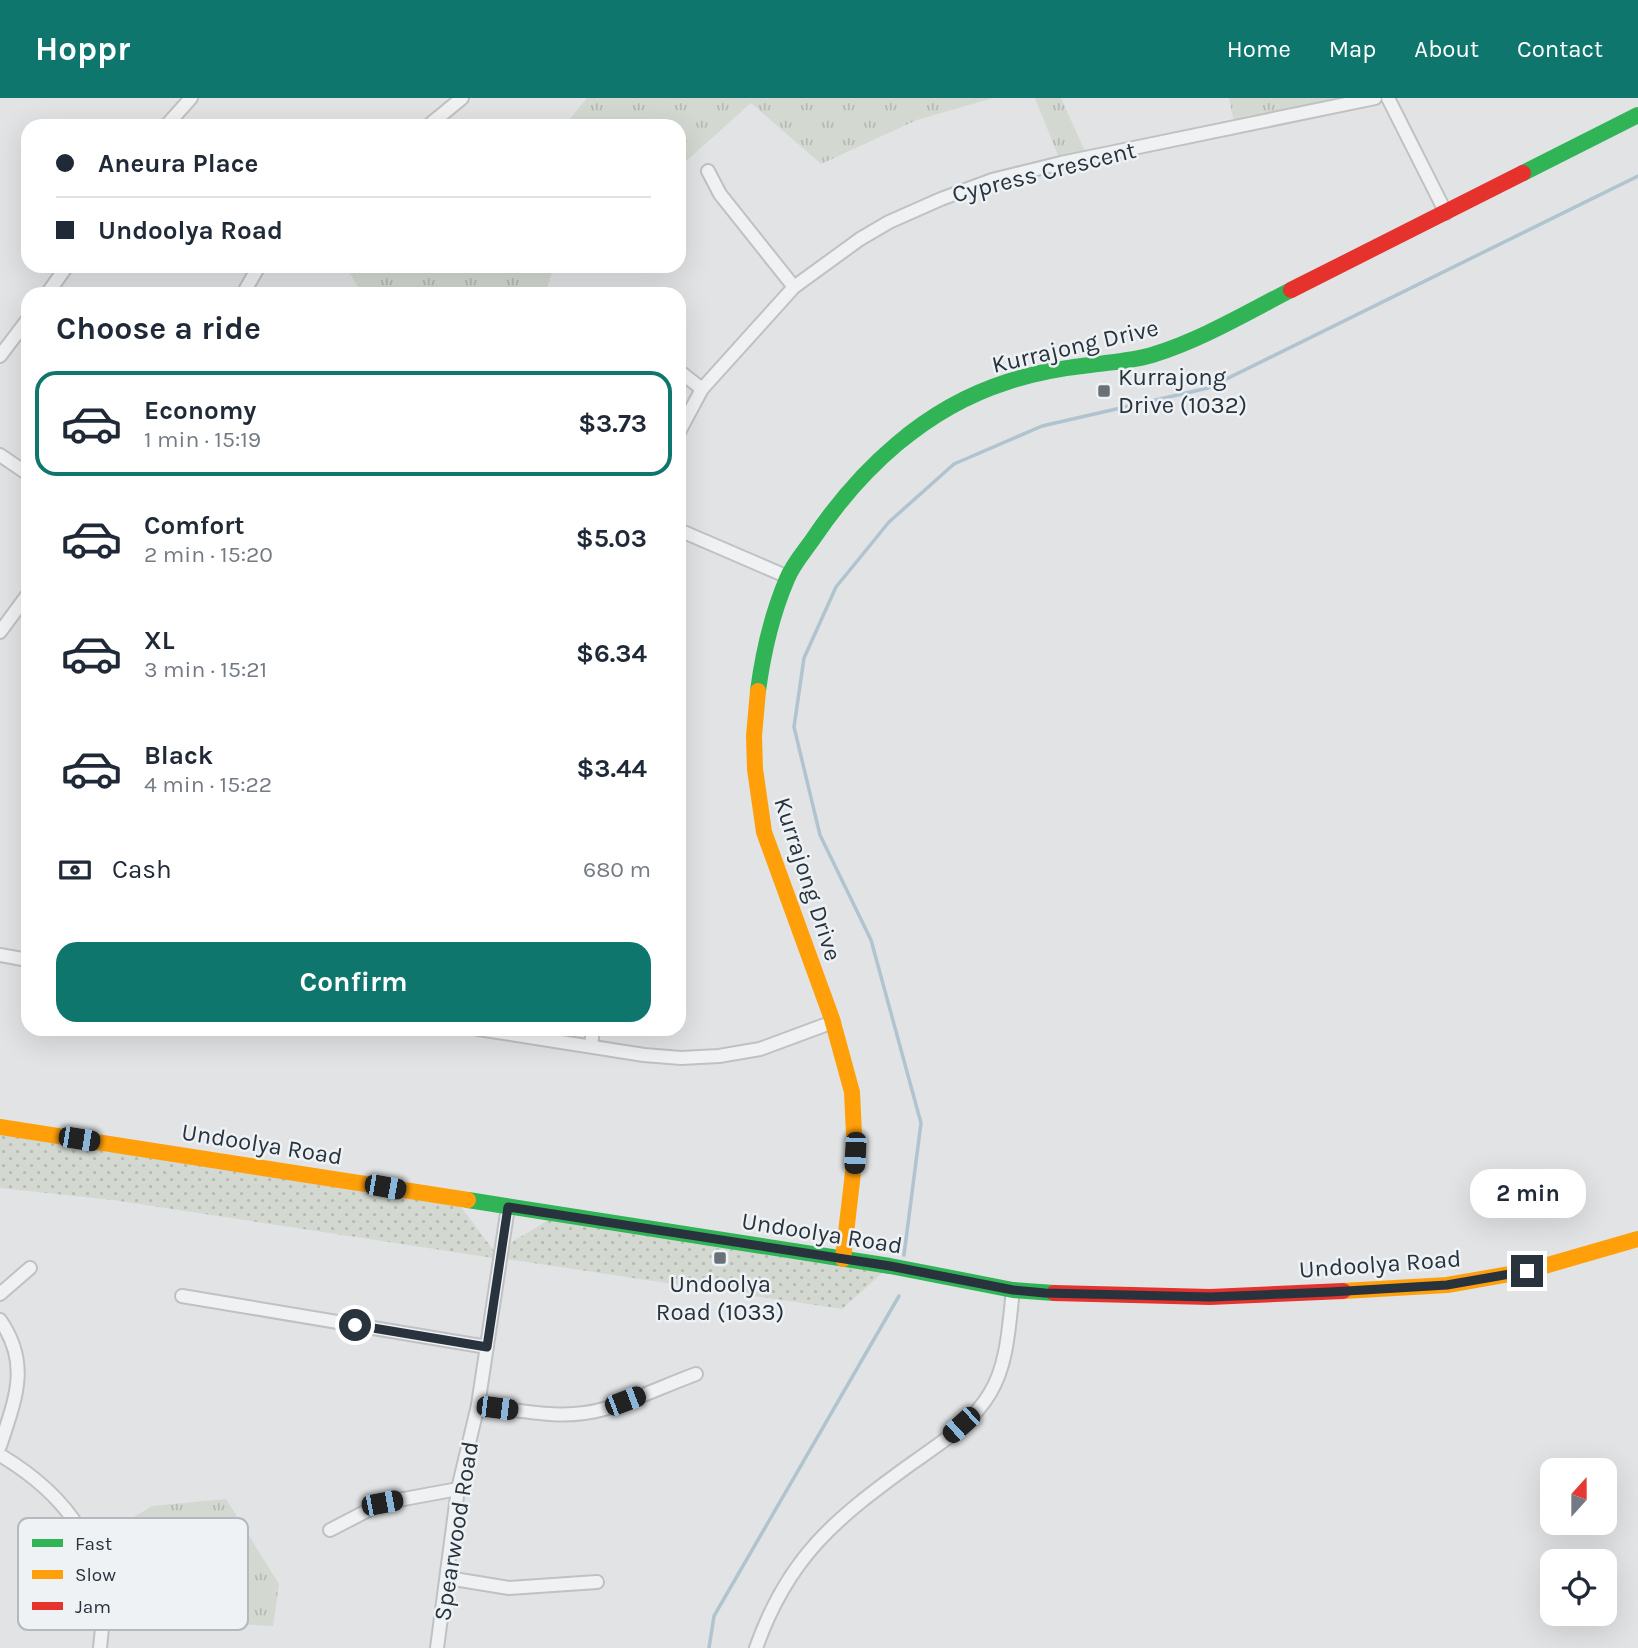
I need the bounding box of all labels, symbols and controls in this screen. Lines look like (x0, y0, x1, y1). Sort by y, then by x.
text: Hoppr (35, 30, 130, 68)
text: Home (1227, 35, 1291, 63)
text: Map (1329, 35, 1376, 63)
text: About (1414, 35, 1479, 63)
text: Contact (1517, 35, 1603, 63)
street label: Cypress Crescent (949, 136, 1139, 208)
text: Aneura Place (98, 148, 258, 179)
text: Undoolya Road (98, 215, 283, 246)
text: Choose a ride (56, 310, 261, 347)
street label: Kurrajong Drive (989, 313, 1161, 379)
place label: Kurrajong Drive (1032) (1118, 363, 1247, 419)
marker: Kurrajong Drive (1032) (1096, 383, 1112, 399)
icon: car (60, 392, 123, 455)
text: Economy (144, 395, 256, 426)
text: $3.73 (578, 408, 647, 439)
text: 1 min · 15:19 (144, 426, 261, 453)
icon: car (60, 507, 123, 570)
text: Comfort (144, 510, 245, 541)
text: $5.03 (576, 523, 647, 554)
text: 2 min · 15:20 (144, 541, 273, 568)
icon: car (60, 622, 123, 685)
text: XL (144, 625, 175, 656)
text: $6.34 (576, 638, 647, 669)
text: 3 min · 15:21 (144, 656, 267, 683)
icon: car (60, 737, 123, 800)
text: Black (144, 740, 213, 771)
text: $3.44 (576, 753, 647, 784)
text: 4 min · 15:22 (144, 771, 272, 798)
street label: Kurrajong Drive (768, 794, 848, 964)
icon: cash (56, 851, 94, 889)
text: Cash (112, 854, 172, 885)
text: 680 m (583, 856, 651, 883)
button: Confirm (56, 942, 651, 1022)
street label: Undoolya Road (179, 1117, 345, 1171)
car (57, 1125, 102, 1153)
car (844, 1131, 867, 1175)
callout: 2 min (1469, 1170, 1585, 1218)
car (363, 1173, 408, 1201)
text: 2 min (1496, 1180, 1560, 1207)
street label: Undoolya Road (739, 1206, 905, 1260)
street label: Undoolya Road (1298, 1244, 1462, 1284)
marker: Undoolya Road (1033) (712, 1250, 728, 1266)
route end (1511, 1255, 1543, 1287)
place label: Undoolya Road (1033) (656, 1270, 784, 1326)
route start (339, 1309, 371, 1341)
car (602, 1384, 649, 1418)
car (475, 1395, 520, 1421)
car (939, 1403, 984, 1447)
street label: Spearwood Road (428, 1439, 484, 1623)
north arrow (1540, 1458, 1617, 1535)
map controls (1540, 1458, 1617, 1626)
car (360, 1489, 405, 1517)
legend (18, 1518, 248, 1630)
text: Fast (75, 1533, 112, 1555)
button: locate (1540, 1549, 1617, 1626)
text: Slow (75, 1564, 116, 1586)
text: Jam (75, 1596, 111, 1618)

